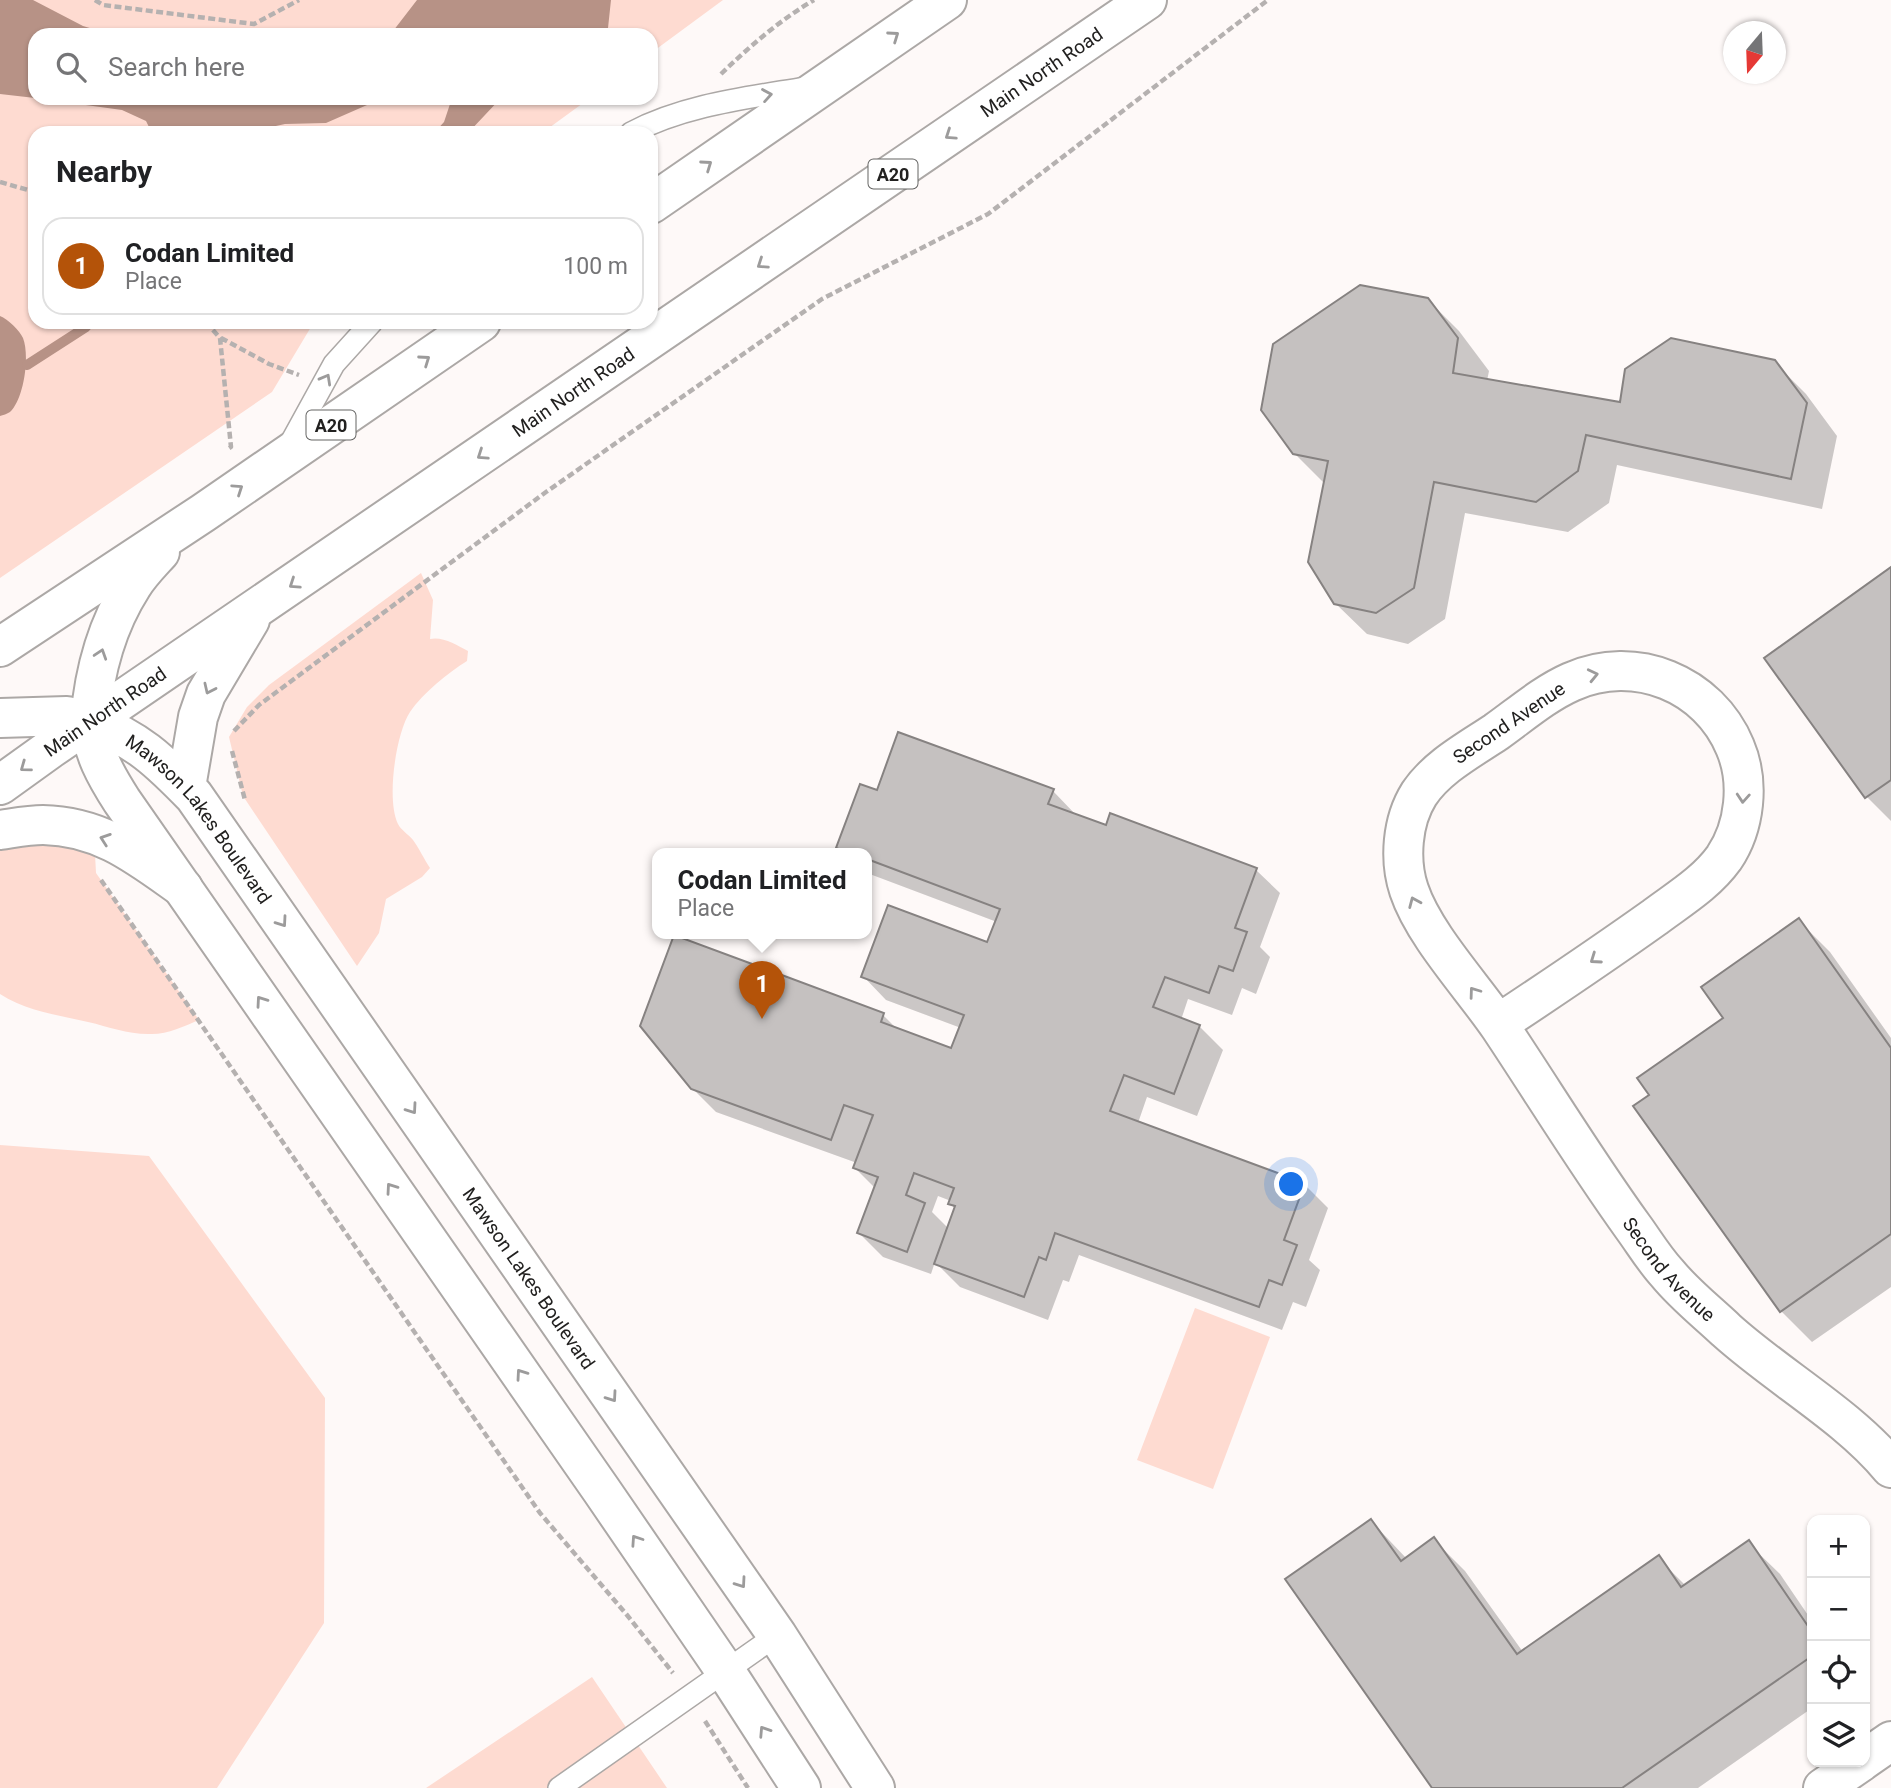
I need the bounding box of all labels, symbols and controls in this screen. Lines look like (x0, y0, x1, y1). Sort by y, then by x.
north arrow (1723, 21, 1786, 84)
street label: Main North Road (976, 22, 1107, 122)
search box (28, 28, 658, 105)
one-way arrow (887, 31, 900, 44)
icon: search (52, 48, 90, 86)
text: Search here (108, 52, 245, 82)
one-way arrow (761, 88, 773, 103)
one-way arrow (944, 127, 957, 140)
text: Nearby (56, 154, 152, 189)
road number: A20 (868, 160, 917, 188)
one-way arrow (699, 161, 712, 173)
text: Codan Limited (125, 238, 294, 268)
text: 1 (74, 253, 88, 280)
text: 100 m (563, 253, 628, 280)
one-way arrow (757, 256, 770, 268)
text: Place (125, 268, 182, 295)
street label: Main North Road (508, 342, 639, 442)
one-way arrow (417, 356, 430, 368)
one-way arrow (318, 373, 331, 386)
road number: A20 (306, 410, 356, 440)
one-way arrow (477, 447, 490, 459)
one-way arrow (230, 485, 243, 497)
one-way arrow (289, 576, 302, 588)
one-way arrow (92, 649, 107, 661)
street label: Main North Road (39, 662, 170, 761)
one-way arrow (1587, 669, 1599, 683)
street label: Second Avenue (1449, 677, 1569, 769)
one-way arrow (204, 682, 218, 694)
street label: Mawson Lakes Boulevard (121, 729, 277, 908)
one-way arrow (20, 759, 33, 771)
one-way arrow (1736, 793, 1751, 804)
one-way arrow (100, 833, 112, 847)
popup (652, 848, 872, 939)
text: Codan Limited (677, 865, 847, 895)
text: Place (677, 895, 734, 922)
one-way arrow (1408, 897, 1422, 909)
one-way arrow (274, 914, 286, 927)
one-way arrow (1590, 951, 1603, 963)
pin: 1 (739, 961, 785, 1019)
one-way arrow (1470, 987, 1482, 999)
one-way arrow (257, 996, 269, 1009)
one-way arrow (404, 1101, 416, 1114)
your location (1274, 1167, 1308, 1201)
one-way arrow (387, 1183, 399, 1196)
street label: Mawson Lakes Boulevard (458, 1183, 600, 1373)
street label: Second Avenue (1618, 1213, 1720, 1326)
one-way arrow (517, 1369, 529, 1382)
one-way arrow (604, 1389, 617, 1402)
map controls (1807, 1515, 1870, 1767)
button: + (1807, 1515, 1870, 1578)
one-way arrow (632, 1535, 644, 1548)
one-way arrow (733, 1575, 745, 1588)
button: − (1807, 1578, 1870, 1641)
button: locate (1807, 1641, 1870, 1704)
button: layers (1807, 1704, 1870, 1767)
one-way arrow (759, 1725, 772, 1738)

